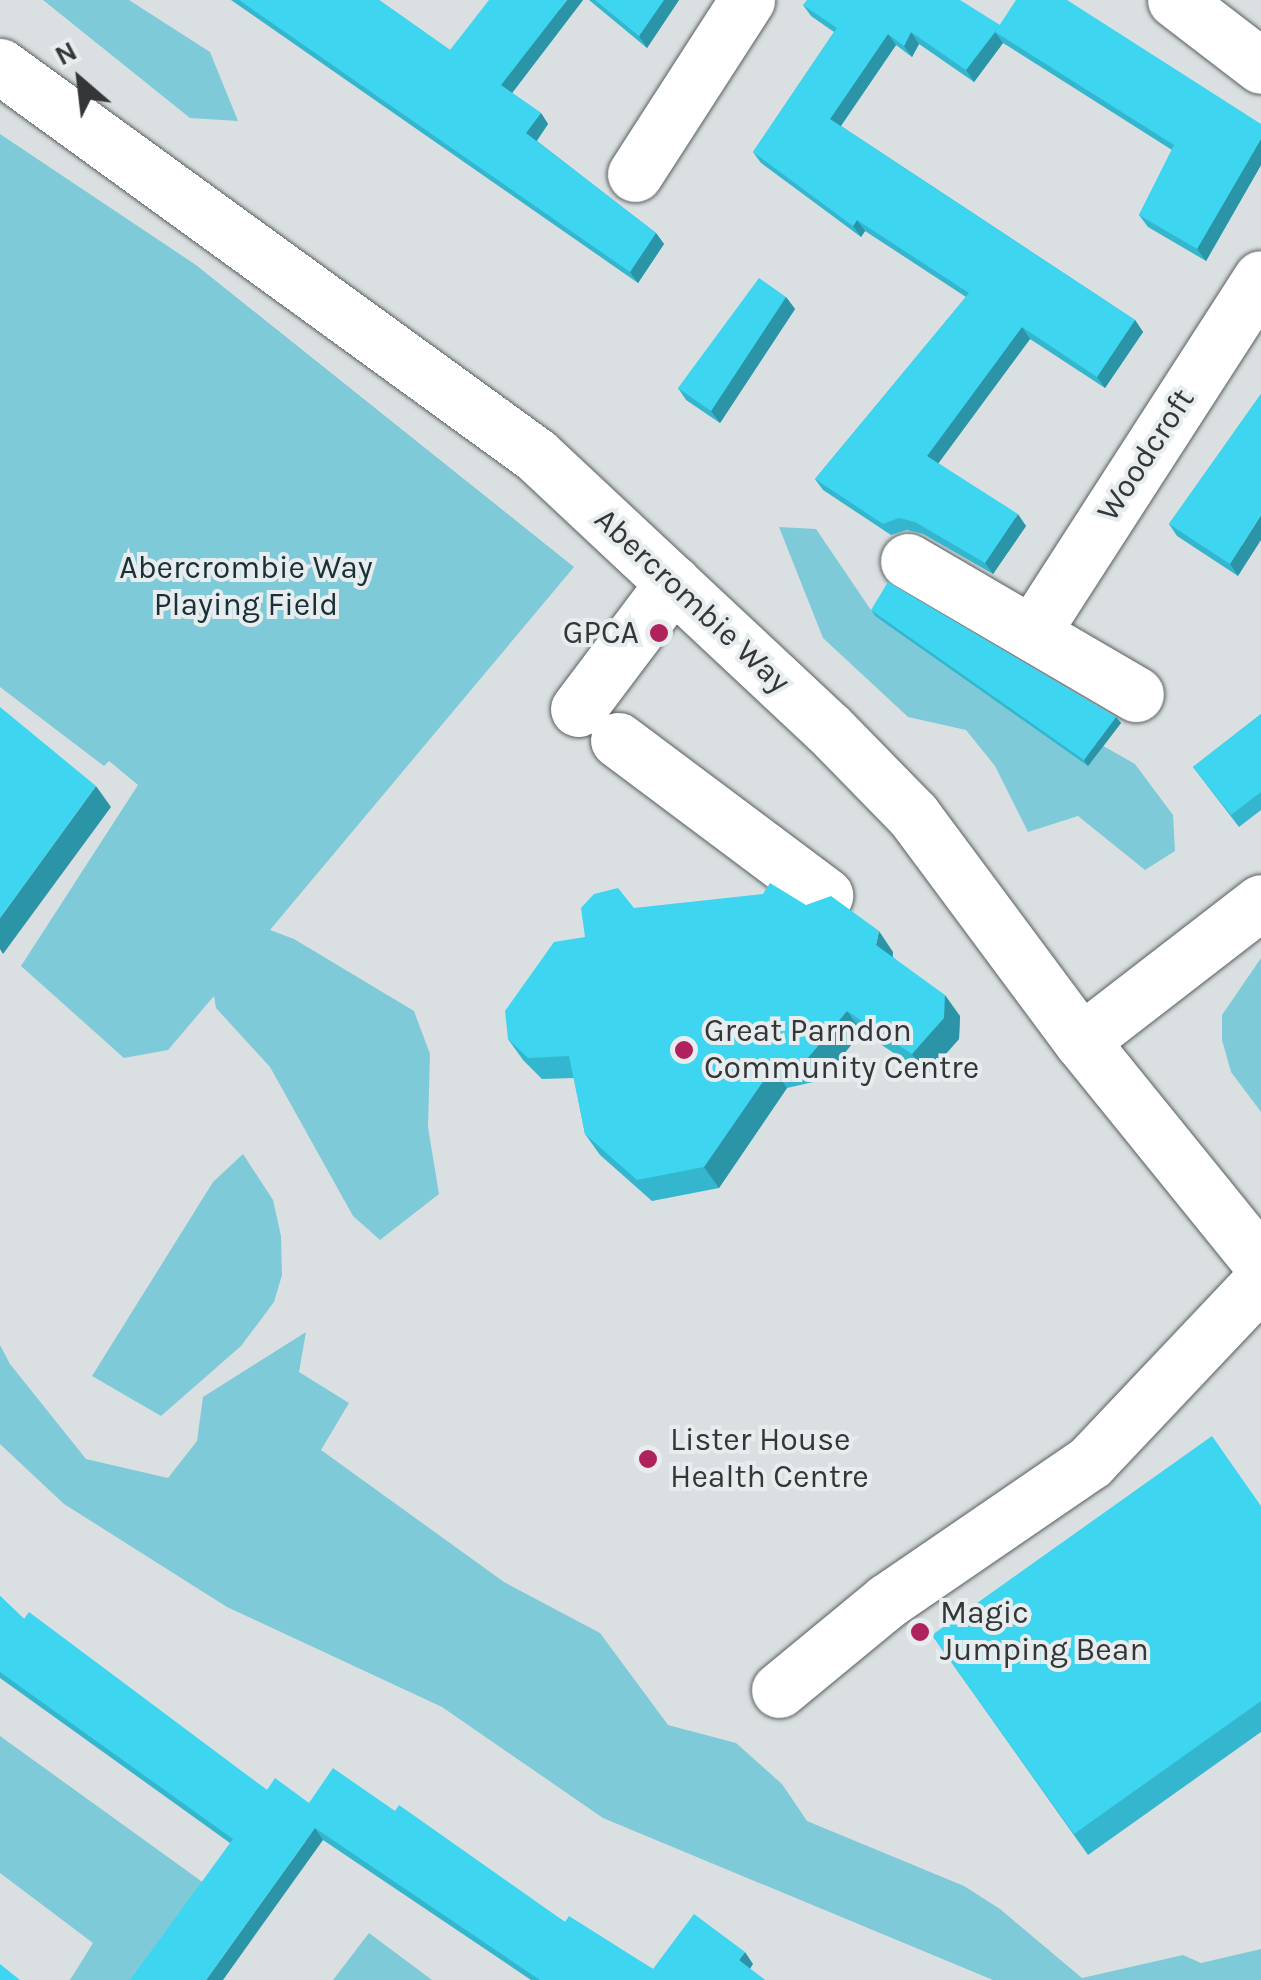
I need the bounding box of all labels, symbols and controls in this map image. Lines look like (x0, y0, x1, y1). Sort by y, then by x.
north arrow (30, 30, 130, 130)
text: N (49, 34, 82, 72)
street label: Woodcroft (1089, 382, 1203, 528)
street label: Abercrombie Way (586, 501, 798, 701)
park label: Abercrombie Way Playing Field (119, 550, 373, 625)
place label: GPCA (563, 614, 639, 652)
marker: GPCA (648, 622, 670, 644)
place label: Great Parndon Community Centre (704, 1013, 979, 1088)
marker: Great Parndon Community Centre (673, 1039, 695, 1061)
place label: Lister House Health Centre (670, 1422, 869, 1497)
marker: Lister House Health Centre (635, 1446, 661, 1472)
place label: Magic Jumping Bean (940, 1595, 1149, 1670)
marker: Magic Jumping Bean (909, 1621, 931, 1643)

